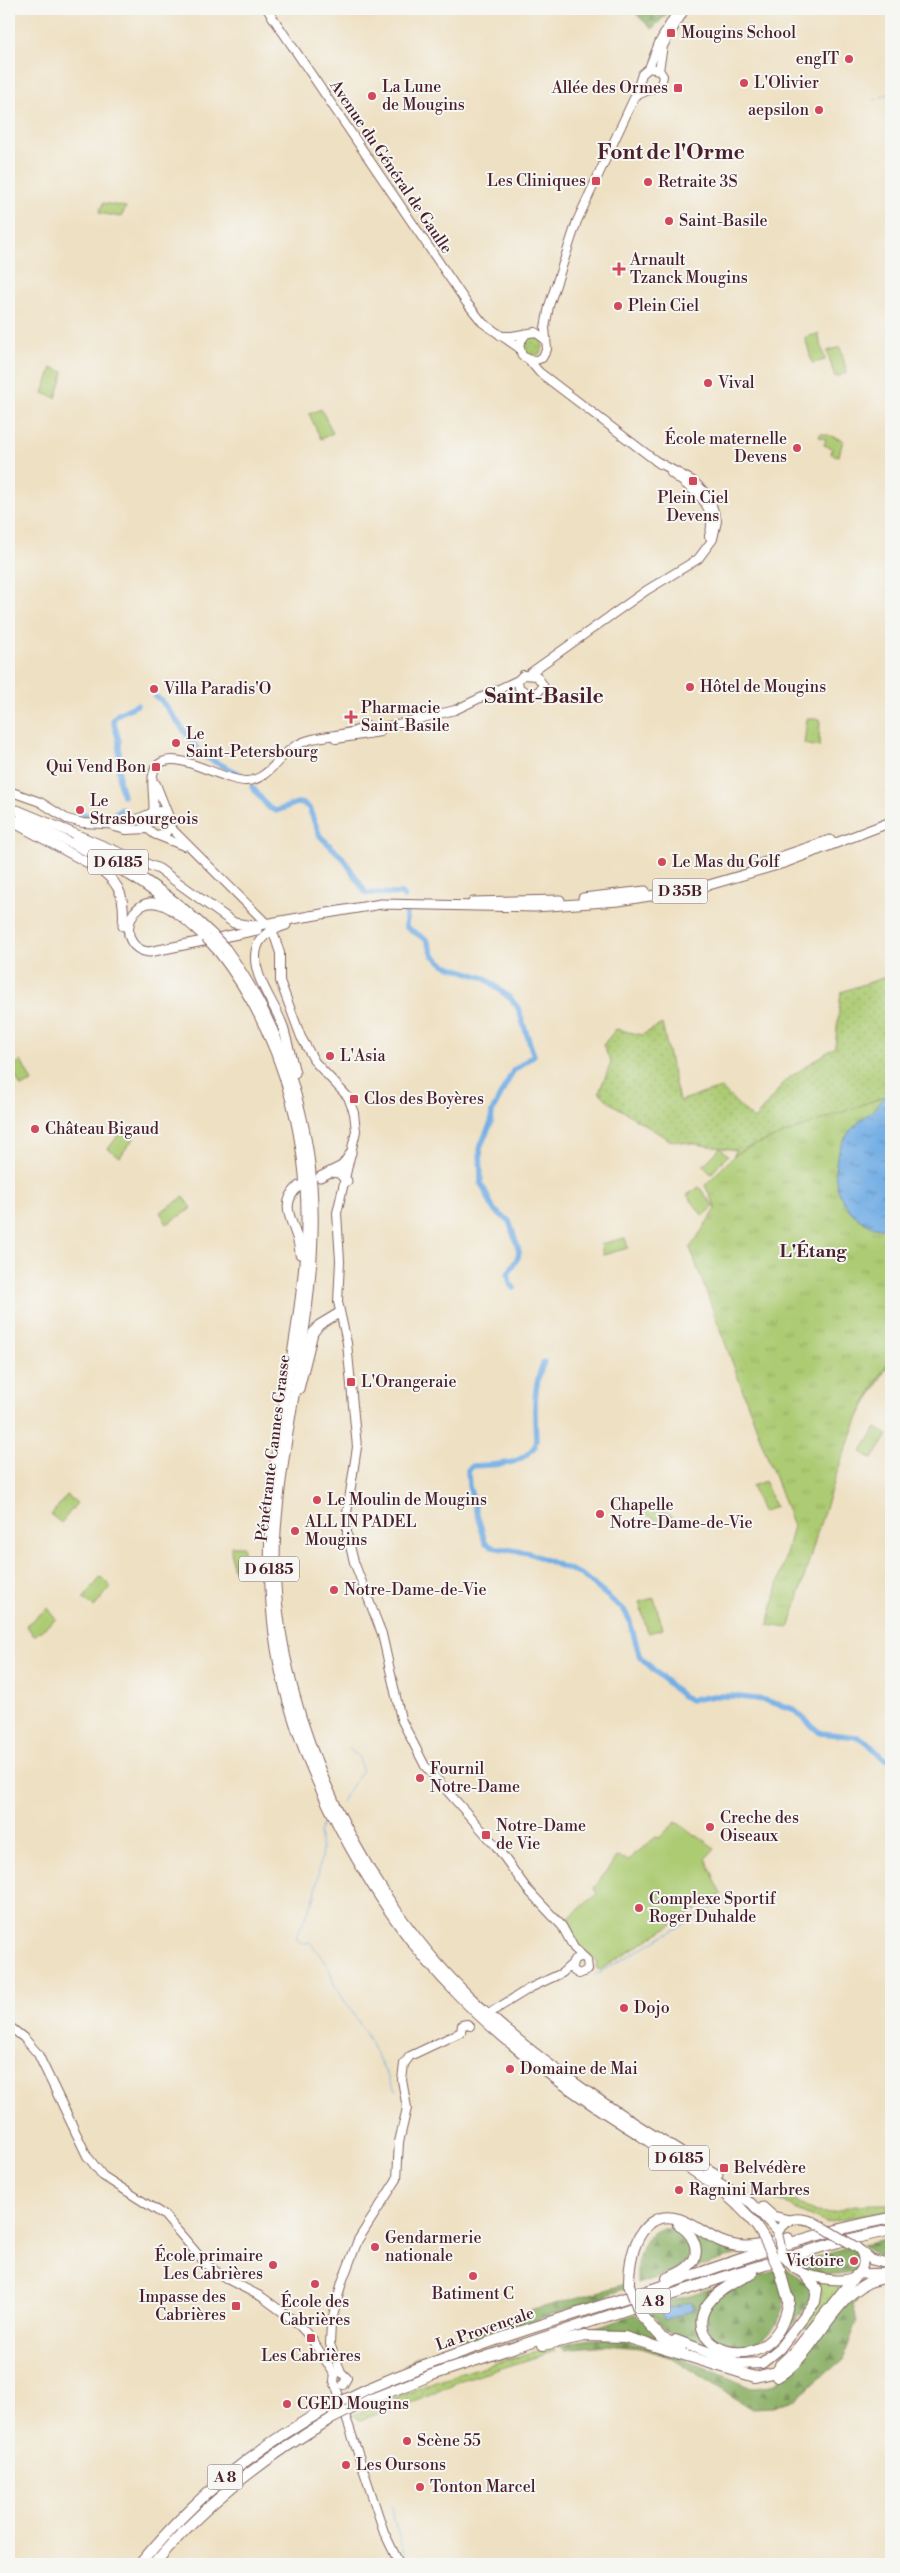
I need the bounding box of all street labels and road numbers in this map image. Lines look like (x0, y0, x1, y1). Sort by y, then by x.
street label: Avenue du Général de Gaulle (325, 76, 457, 258)
road number: D 6185 (88, 850, 148, 874)
road number: D 35B (652, 878, 708, 904)
street label: Pénétrante Cannes Grasse (252, 1353, 294, 1543)
road number: D 6185 (239, 1556, 299, 1582)
road number: D 6185 (649, 2146, 709, 2170)
road number: A 8 (636, 2288, 670, 2314)
street label: La Provençale (433, 2303, 537, 2355)
road number: A 8 (208, 2464, 242, 2490)

